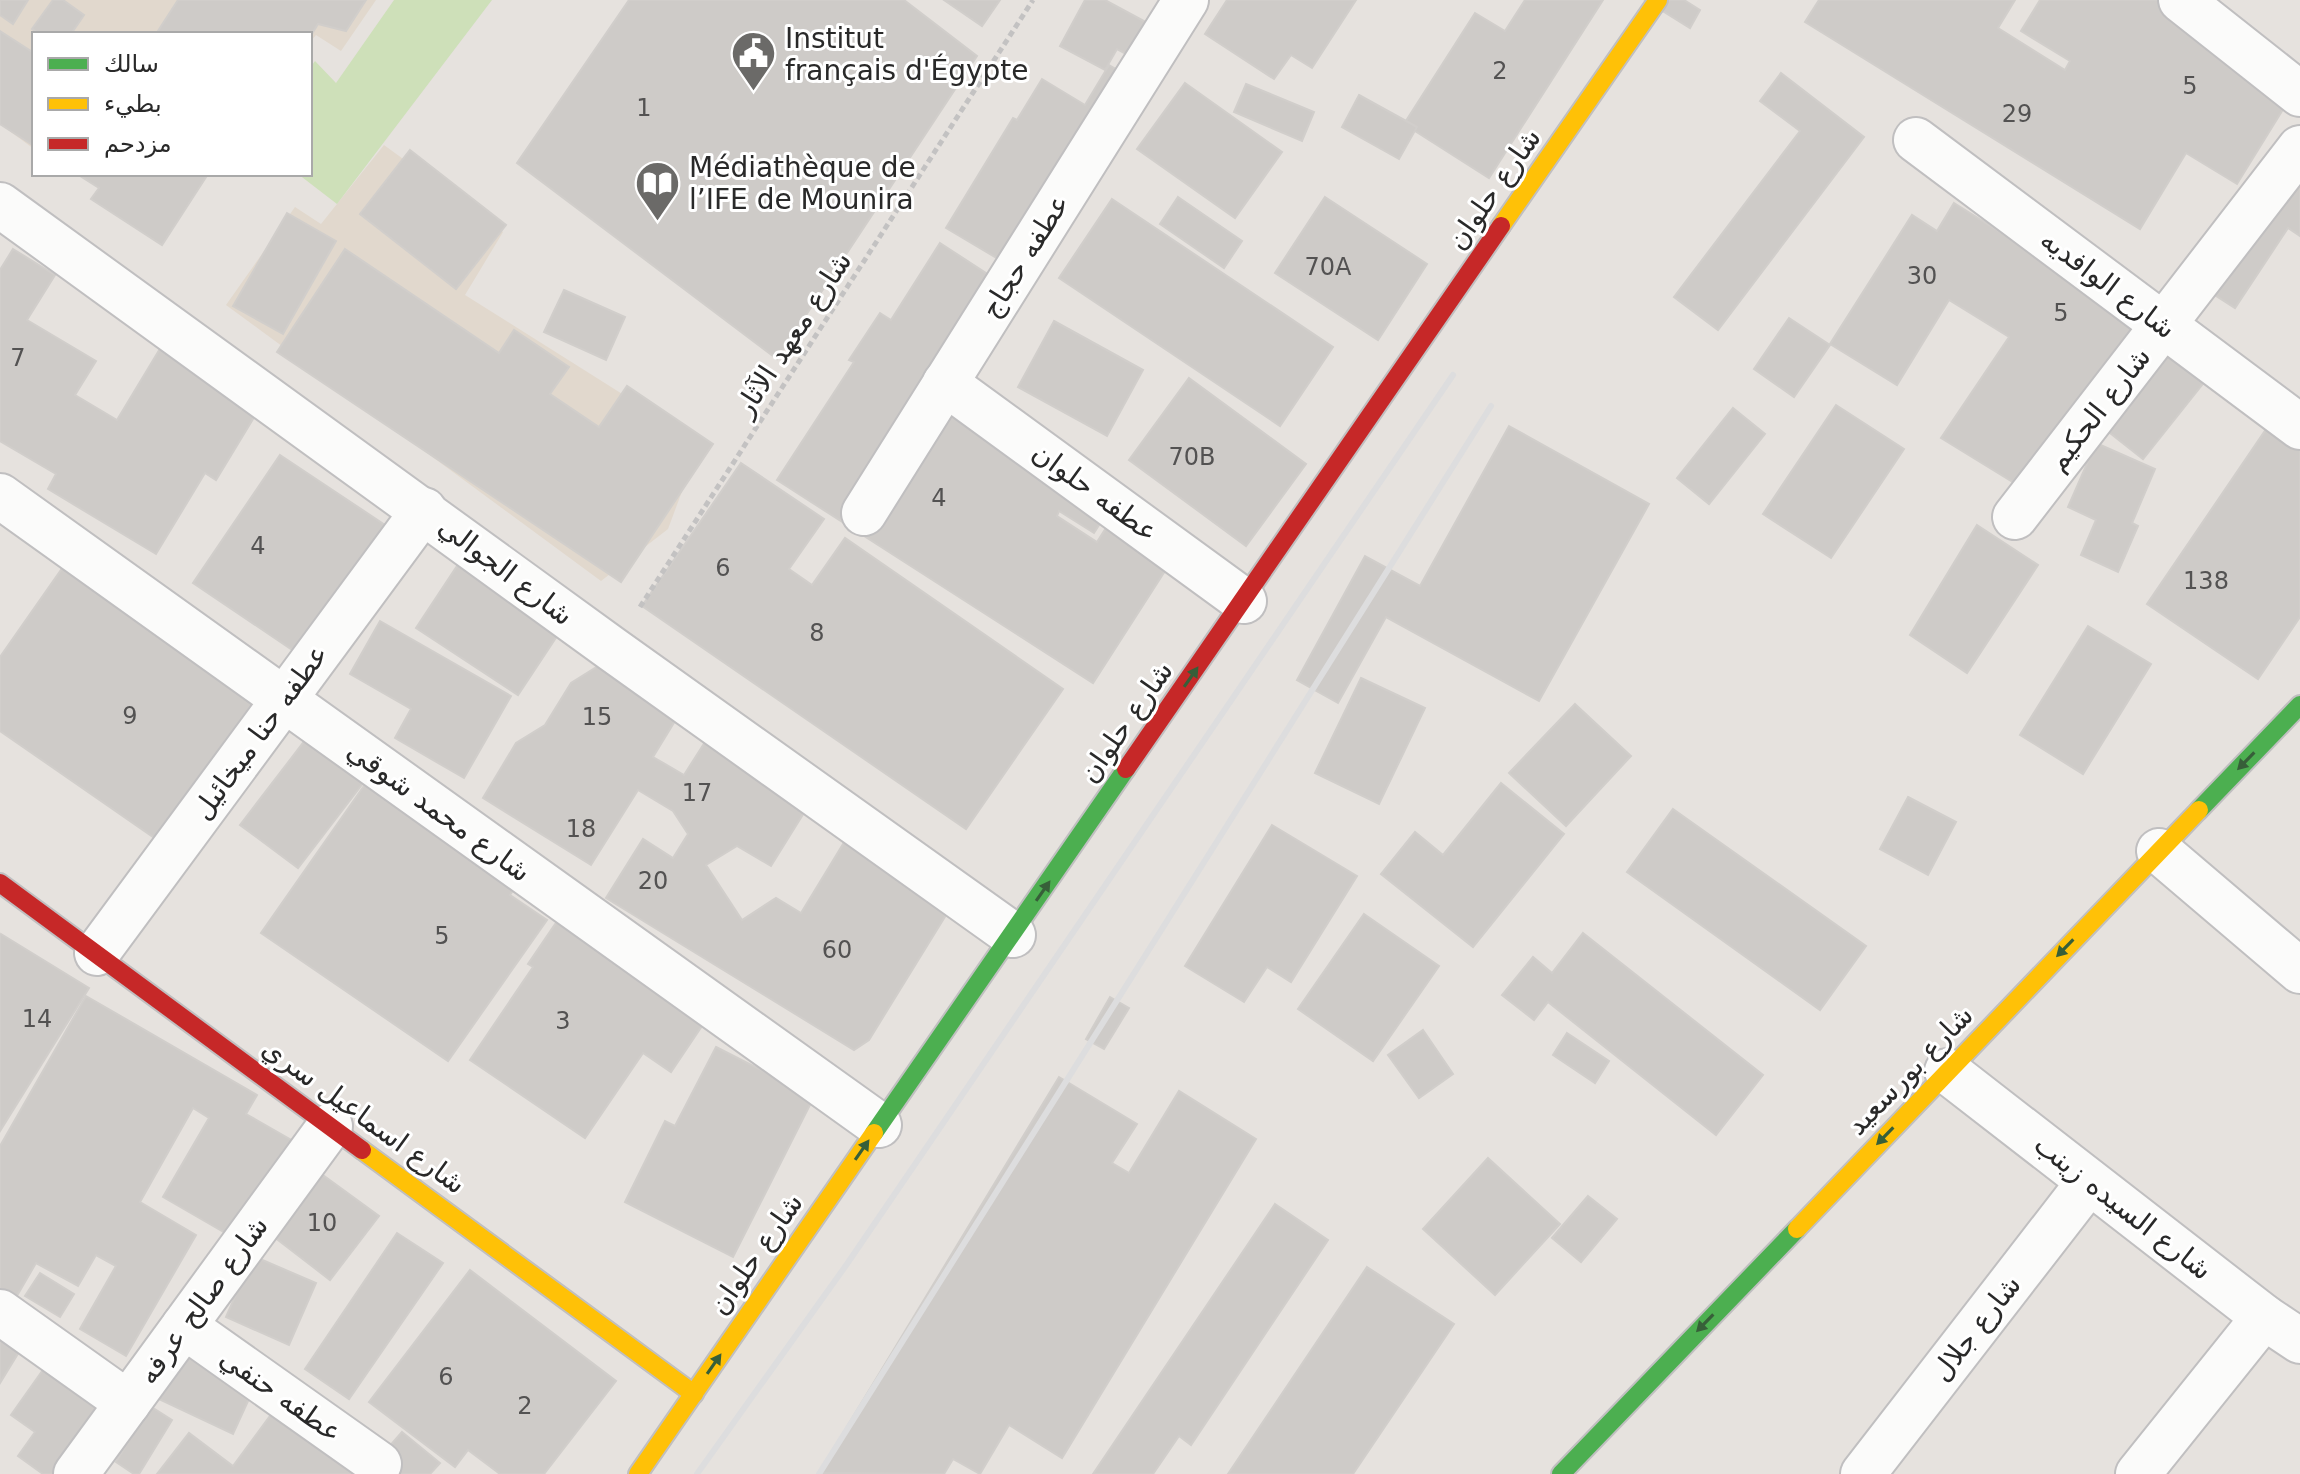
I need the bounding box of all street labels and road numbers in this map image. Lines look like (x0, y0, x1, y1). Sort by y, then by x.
street label: شارع حلوان (1440, 122, 1548, 256)
street label: عطفه حجاج (974, 188, 1077, 325)
street label: شارع الوافديه (2034, 223, 2182, 345)
street label: شارع معهد الآثار (726, 245, 859, 424)
street label: شارع الحكيم (2040, 341, 2158, 477)
street label: عطفه حلوان (1026, 435, 1164, 549)
street label: شارع الجوالي (432, 510, 580, 632)
street label: عطفه حنا ميخائيل (185, 638, 335, 826)
street label: شارع حلوان (1072, 655, 1180, 789)
street label: شارع محمد شوقي (341, 733, 537, 889)
street label: شارع بورسعيد (1840, 998, 1980, 1142)
street label: شارع اسماعيل سري (256, 1031, 472, 1201)
street label: شارع السيده زينب (2028, 1127, 2218, 1287)
street label: شارع حلوان (702, 1187, 810, 1321)
street label: شارع صالح عرفه (131, 1210, 275, 1390)
street label: شارع جلال (1924, 1268, 2028, 1388)
street label: عطفه حنفي (214, 1341, 348, 1449)

